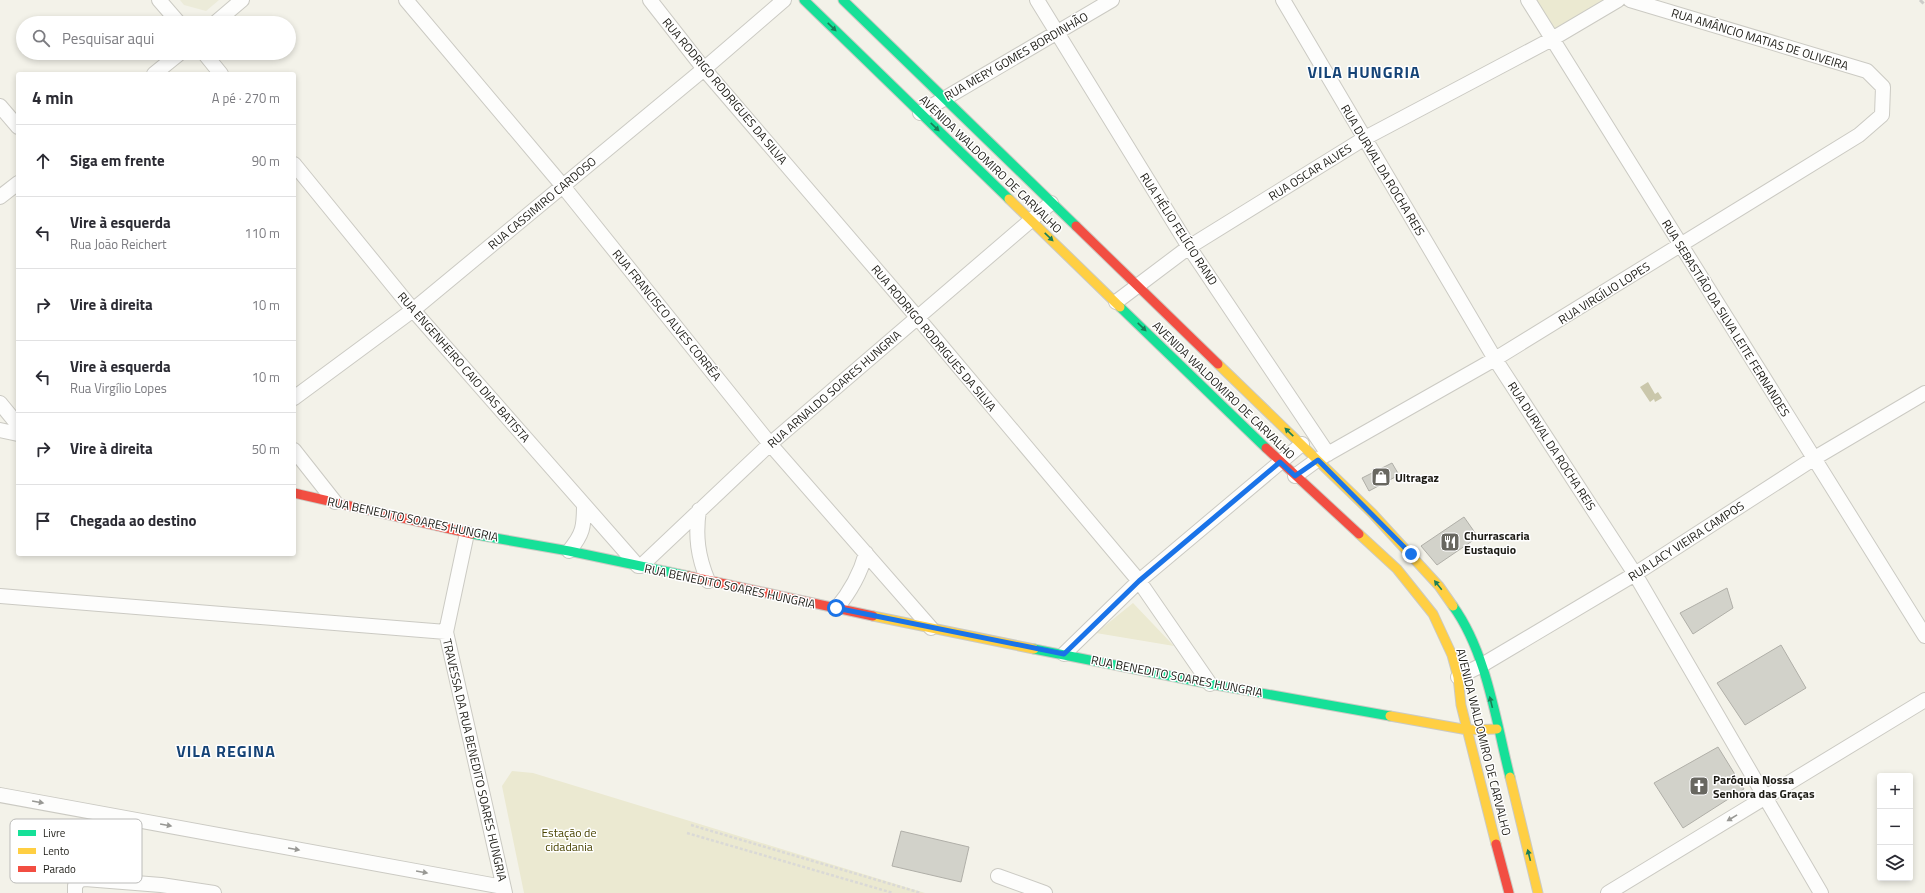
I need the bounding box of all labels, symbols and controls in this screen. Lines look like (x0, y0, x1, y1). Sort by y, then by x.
street label: RUA AMÂNCIO MATIAS DE OLIVEIRA (1669, 3, 1851, 75)
street label: RUA MERY GOMES BORDINHÃO (940, 7, 1092, 105)
street label: RUA RODRIGO RODRIGUES DA SILVA (658, 14, 792, 168)
search box (16, 16, 296, 60)
one-way arrow (827, 22, 837, 32)
icon: search (30, 27, 52, 49)
text: Pesquisar aqui (62, 27, 154, 50)
district label: VILA HUNGRIA (1307, 60, 1421, 84)
text: 4 min (32, 85, 73, 111)
text: A pé · 270 m (212, 88, 280, 108)
street label: AVENIDA WALDOMIRO DE CARVALHO (915, 90, 1067, 238)
street label: RUA DURVAL DA ROCHA REIS (1336, 101, 1430, 239)
one-way arrow (930, 122, 940, 132)
street label: RUA OSCAR ALVES (1265, 139, 1355, 205)
text: Siga em frente (70, 149, 165, 172)
icon: ahead (32, 150, 54, 172)
text: 90 m (252, 151, 280, 171)
street label: RUA CASSIMIRO CARDOSO (484, 152, 600, 254)
street label: RUA HÉLIO FELÍCIO RAND (1135, 169, 1223, 289)
text: Vire à esquerda (70, 211, 171, 234)
street label: RUA SEBASTIÃO DA SILVA LEITE FERNANDES (1657, 216, 1795, 420)
icon: left (32, 222, 54, 244)
text: 110 m (244, 223, 280, 243)
one-way arrow (1044, 232, 1054, 242)
text: Rua João Reichert (70, 234, 167, 254)
street label: RUA FRANCISCO ALVES CORRÊA (608, 245, 726, 385)
street label: RUA VIRGÍLIO LOPES (1554, 257, 1654, 329)
street label: RUA RODRIGO RODRIGUES DA SILVA (867, 261, 1001, 415)
street label: RUA ENGENHEIRO CAIO DIAS BATISTA (393, 288, 535, 446)
text: Vire à direita (70, 293, 153, 316)
icon: right (32, 294, 54, 316)
text: 10 m (252, 295, 280, 315)
street label: AVENIDA WALDOMIRO DE CARVALHO (1148, 316, 1300, 464)
one-way arrow (1137, 323, 1147, 332)
street label: RUA ARNALDO SOARES HUNGRIA (763, 325, 905, 453)
text: Vire à esquerda (70, 355, 171, 378)
icon: left (32, 366, 54, 388)
text: 10 m (252, 367, 280, 387)
text: Rua Virgílio Lopes (70, 378, 167, 398)
street label: RUA DURVAL DA ROCHA REIS (1503, 378, 1601, 514)
one-way arrow (1284, 427, 1294, 437)
text: Vire à direita (70, 437, 153, 460)
icon: right (32, 438, 54, 460)
text: 50 m (252, 439, 280, 459)
shop icon: Ultragaz (1370, 466, 1392, 488)
place label: Ultragaz (1395, 468, 1439, 487)
street label: RUA BENEDITO SOARES HUNGRIA (326, 492, 500, 546)
street label: RUA LACY VIEIRA CAMPOS (1624, 496, 1748, 586)
text: Chegada ao destino (70, 509, 196, 532)
icon: arrive (32, 510, 54, 532)
place label: Churrascaria Eustaquio (1464, 526, 1530, 559)
restaurant icon: Churrascaria Eustaquio (1439, 531, 1461, 553)
route end (1402, 545, 1420, 563)
street label: RUA BENEDITO SOARES HUNGRIA (643, 559, 817, 613)
one-way arrow (1433, 579, 1442, 590)
route start (827, 599, 845, 617)
street label: TRAVESSA DA RUA BENEDITO SOARES HUNGRIA (438, 637, 512, 883)
street label: AVENIDA WALDOMIRO DE CARVALHO (1452, 646, 1516, 838)
street label: RUA BENEDITO SOARES HUNGRIA (1090, 650, 1264, 702)
one-way arrow (1487, 696, 1493, 708)
district label: VILA REGINA (176, 739, 276, 763)
place label: Paróquia Nossa Senhora das Graças (1713, 770, 1815, 803)
map controls (1877, 773, 1913, 881)
button: + (1877, 773, 1913, 809)
church icon: Paróquia Nossa Senhora das Graças (1688, 775, 1710, 797)
one-way arrow (32, 799, 44, 805)
button: − (1877, 809, 1913, 845)
one-way arrow (1727, 814, 1737, 822)
legend (10, 819, 142, 883)
one-way arrow (160, 823, 172, 829)
park label: Estação de cidadania (541, 823, 597, 856)
text: Livre (43, 825, 66, 841)
text: Lento (43, 843, 70, 859)
button: layers (1877, 845, 1913, 881)
one-way arrow (288, 846, 300, 852)
one-way arrow (1525, 849, 1531, 861)
text: Parado (43, 861, 76, 877)
one-way arrow (416, 870, 428, 876)

